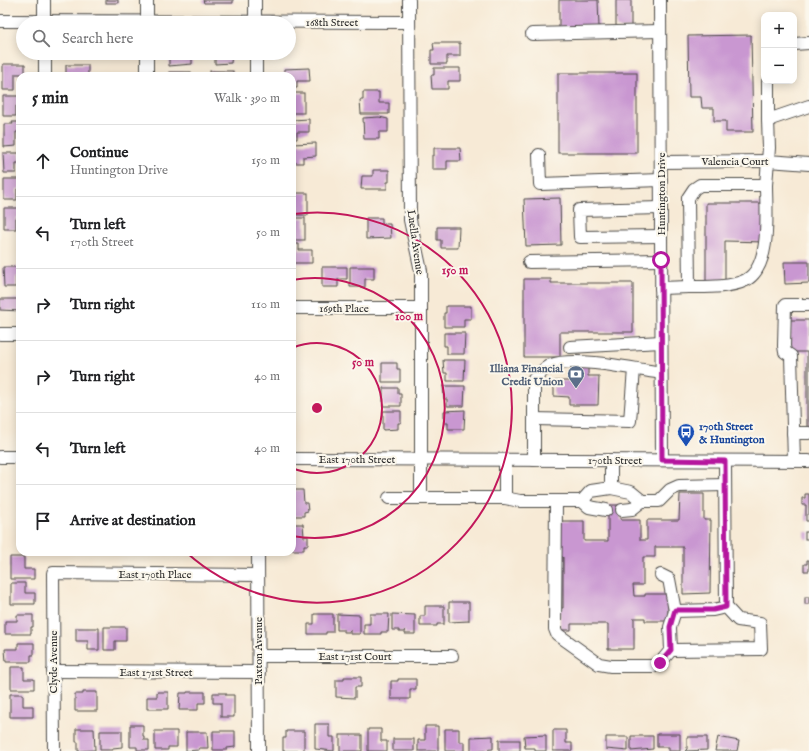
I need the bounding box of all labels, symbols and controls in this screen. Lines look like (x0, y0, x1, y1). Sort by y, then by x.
map controls (761, 12, 797, 84)
button: + (761, 12, 797, 48)
search box (16, 16, 296, 60)
street label: 168th Street (306, 16, 358, 30)
icon: search (30, 27, 52, 49)
text: Search here (62, 29, 133, 48)
button: − (761, 48, 797, 84)
text: 5 min (32, 88, 69, 109)
text: Walk · 390 m (214, 90, 280, 107)
text: Continue (70, 143, 128, 162)
icon: ahead (32, 150, 54, 172)
text: 150 m (251, 152, 280, 169)
street label: Huntington Drive (655, 153, 669, 235)
street label: Valencia Court (700, 155, 769, 169)
text: Huntington Drive (70, 162, 168, 179)
street label: Luella Avenue (404, 209, 426, 275)
text: Turn left (70, 215, 126, 234)
icon: left (32, 222, 54, 244)
text: 50 m (256, 224, 280, 241)
text: 170th Street (70, 234, 134, 251)
route start (652, 251, 670, 269)
text: 150 m (442, 263, 469, 278)
icon: right (32, 294, 54, 316)
text: Turn right (70, 295, 135, 314)
text: 110 m (251, 296, 280, 313)
street label: 169th Place (319, 302, 369, 316)
text: 100 m (395, 309, 424, 324)
text: 50 m (352, 355, 375, 370)
place label: Illiana Financial Credit Union (490, 362, 564, 389)
bank icon: Illiana Financial Credit Union (566, 364, 586, 389)
icon: right (32, 366, 54, 388)
text: Turn right (70, 367, 135, 386)
text: 40 m (254, 368, 280, 385)
centre of rings (310, 401, 324, 415)
place label: 170th Street & Huntington (699, 420, 765, 447)
bus stop icon: 170th Street & Huntington (676, 422, 696, 447)
icon: left (32, 438, 54, 460)
text: Turn left (70, 439, 126, 458)
text: 40 m (254, 440, 280, 457)
street label: East 170th Street (319, 453, 395, 467)
street label: 170th Street (588, 454, 642, 468)
icon: arrive (32, 510, 54, 532)
text: Arrive at destination (70, 511, 196, 530)
street label: East 170th Place (119, 568, 192, 582)
street label: Paxton Avenue (252, 617, 266, 685)
street label: Clyde Avenue (47, 631, 61, 693)
street label: East 171st Court (318, 650, 392, 664)
route end (651, 654, 669, 672)
street label: East 171st Street (119, 666, 193, 680)

